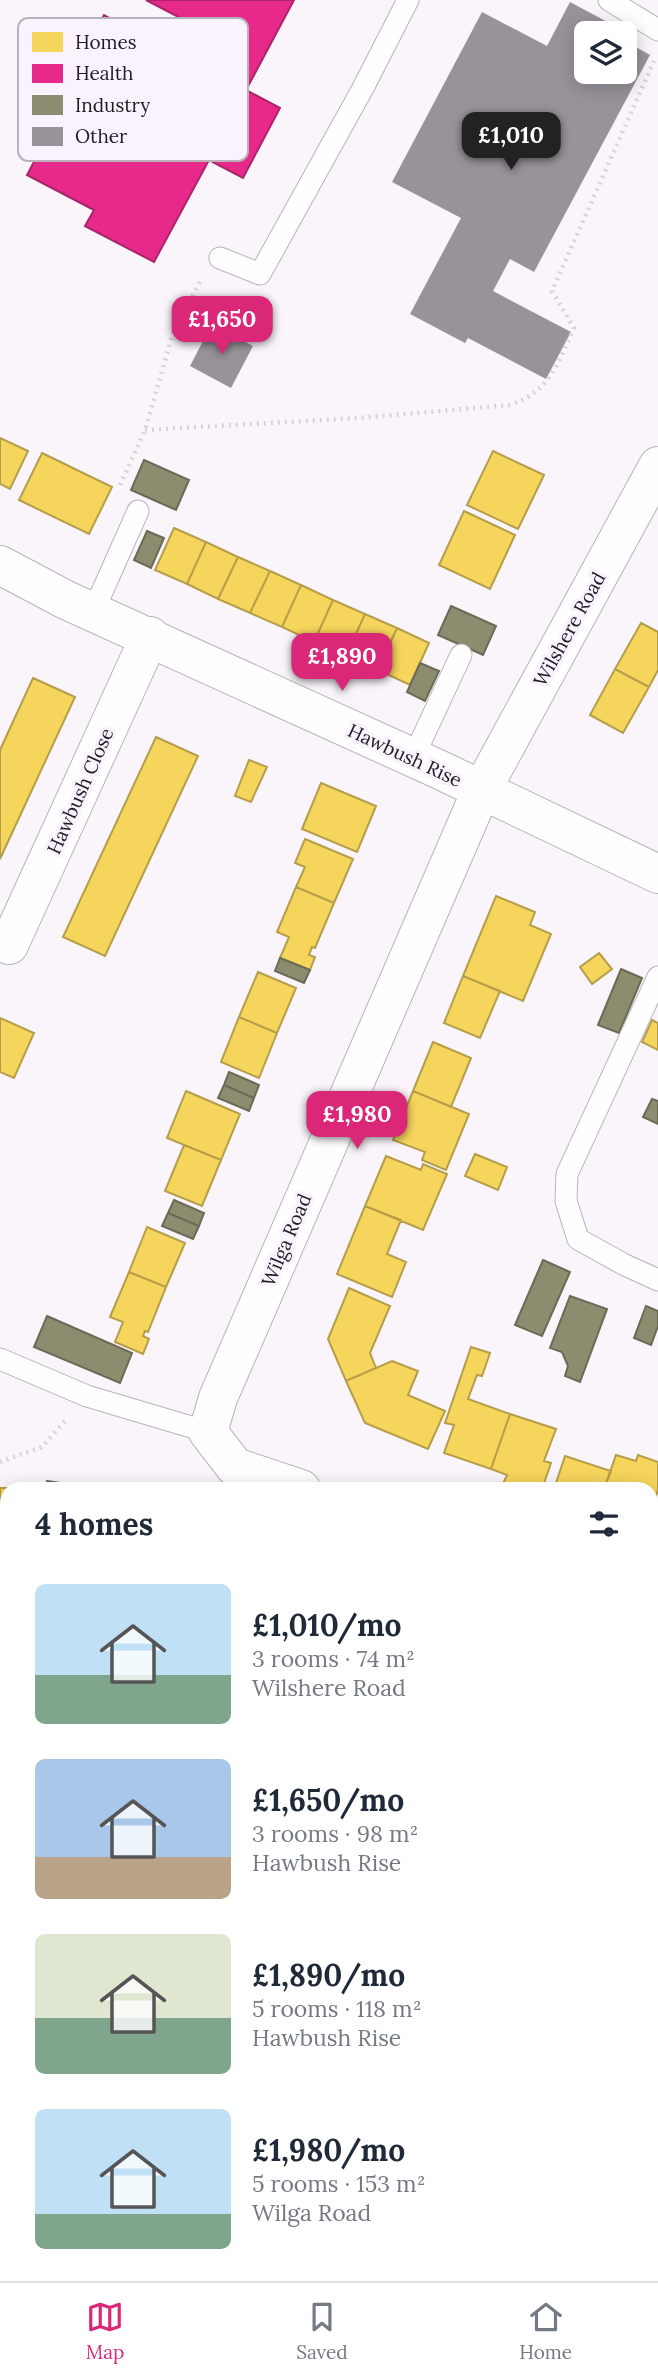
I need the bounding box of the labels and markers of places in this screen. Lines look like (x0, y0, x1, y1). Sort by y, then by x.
pin: £1,010 (454, 113, 568, 172)
pin: £1,650 (165, 296, 279, 356)
pin: £1,890 (285, 634, 399, 693)
pin: £1,980 (300, 1092, 414, 1151)

